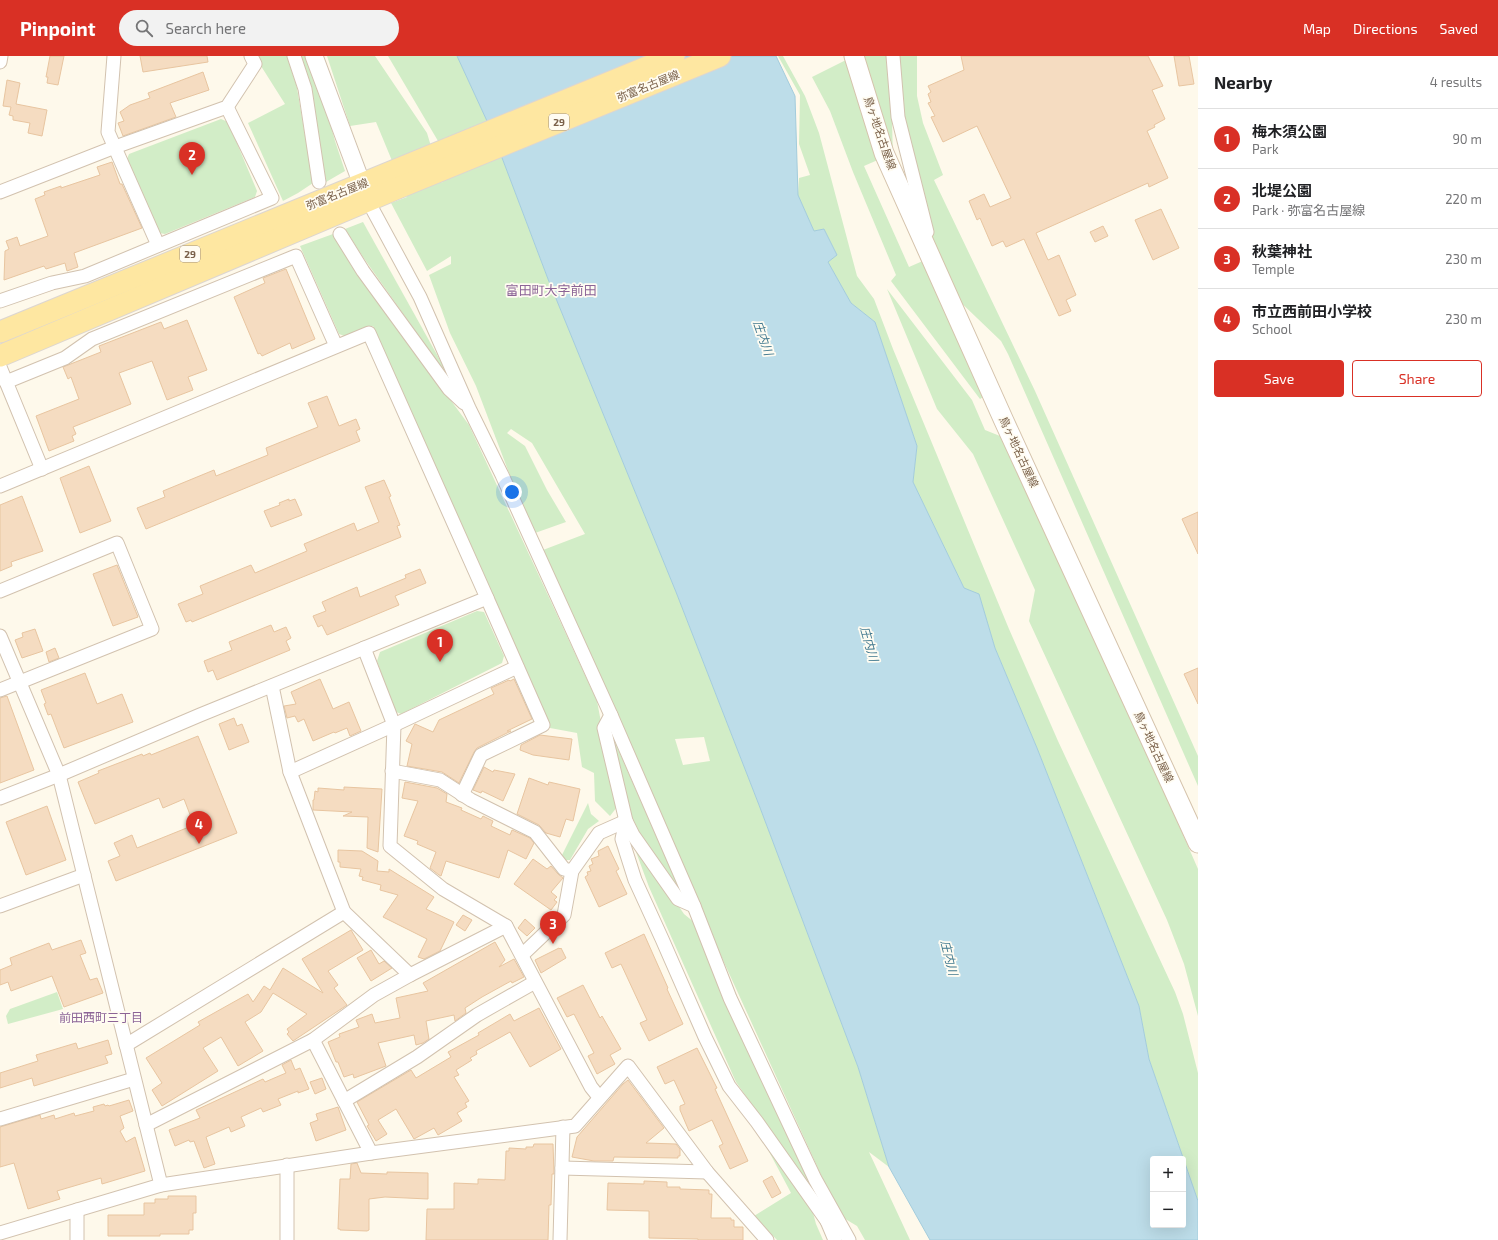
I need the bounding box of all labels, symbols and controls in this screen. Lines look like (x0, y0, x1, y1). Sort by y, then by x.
search box (119, 10, 399, 46)
text: Pinpoint (20, 17, 95, 40)
icon: search (133, 17, 155, 39)
text: Search here (165, 19, 246, 37)
text: Map (1303, 20, 1331, 37)
text: Directions (1353, 20, 1418, 37)
text: Saved (1440, 20, 1478, 37)
street label: 弥富名古屋線 (615, 67, 681, 104)
text: Nearby (1214, 72, 1272, 92)
text: 4 results (1430, 74, 1482, 90)
street label: 鳥ヶ地名古屋線 (862, 94, 899, 171)
road number: 29 (549, 114, 569, 130)
text: 梅木須公園 (1252, 122, 1327, 140)
text: 1 (1224, 131, 1230, 147)
text: 90 m (1452, 131, 1482, 147)
text: Park (1252, 141, 1279, 157)
pin: 2 (179, 142, 205, 175)
street label: 弥富名古屋線 (304, 175, 370, 212)
text: 北堤公園 (1252, 181, 1312, 199)
text: 2 (1223, 191, 1231, 207)
text: 220 m (1445, 191, 1482, 207)
text: Park · 弥富名古屋線 (1252, 202, 1365, 218)
text: 秋葉神社 (1252, 242, 1312, 260)
road number: 29 (180, 246, 200, 262)
text: 3 (1223, 251, 1231, 267)
text: 230 m (1445, 251, 1482, 267)
text: Temple (1252, 261, 1295, 277)
district label: 富田町大字前田 (505, 282, 597, 298)
text: 市立西前田小学校 (1252, 302, 1372, 320)
text: 4 (1223, 311, 1231, 327)
text: 230 m (1445, 311, 1482, 327)
water label: 庄内川 (751, 318, 777, 359)
text: School (1252, 321, 1292, 337)
button: Save (1214, 360, 1344, 397)
button: Share (1352, 360, 1482, 397)
street label: 鳥ヶ地名古屋線 (997, 414, 1042, 489)
your location (502, 482, 522, 502)
water label: 庄内川 (858, 624, 882, 665)
pin: 1 (427, 629, 453, 662)
street label: 鳥ヶ地名古屋線 (1132, 709, 1177, 784)
pin: 4 (186, 811, 212, 844)
pin: 3 (540, 911, 566, 944)
water label: 庄内川 (939, 939, 962, 979)
district label: 前田西町三丁目 (59, 1010, 143, 1024)
map controls (1150, 1156, 1186, 1228)
button: + (1150, 1156, 1186, 1192)
button: − (1150, 1192, 1186, 1228)

